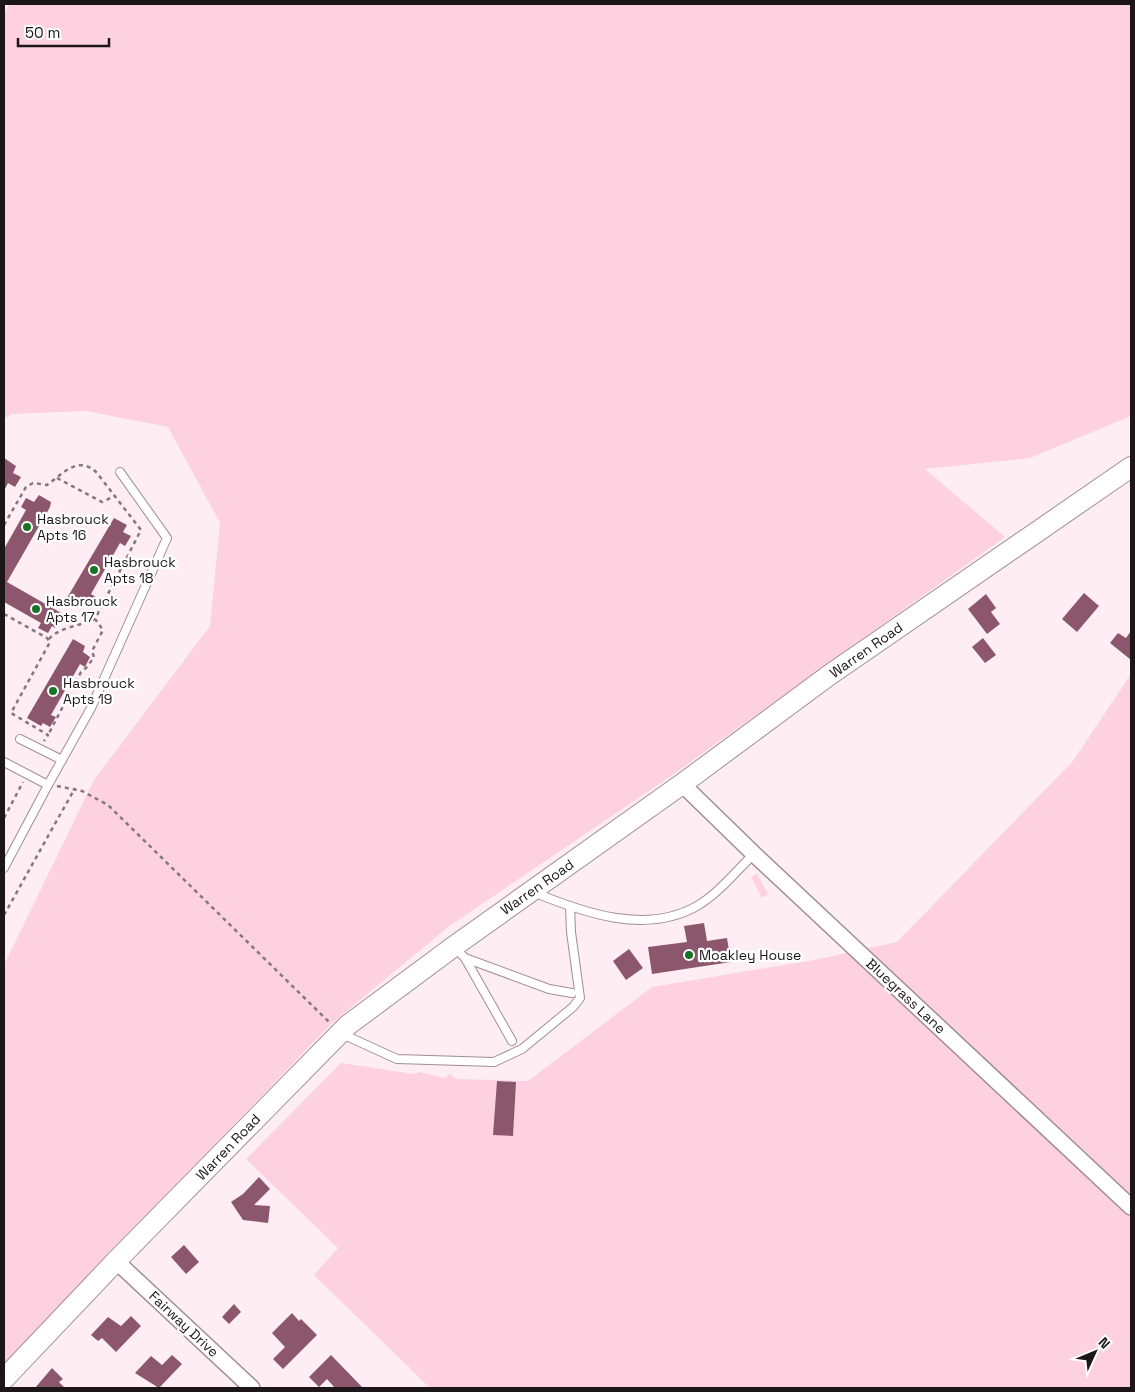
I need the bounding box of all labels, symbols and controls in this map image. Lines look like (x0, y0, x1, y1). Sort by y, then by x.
scale bar (18, 15, 109, 47)
text: 50 m (25, 23, 60, 42)
place label: Hasbrouck Apts 16 (37, 510, 109, 544)
marker: Hasbrouck Apts 16 (21, 521, 33, 533)
place label: Hasbrouck Apts 18 (104, 553, 176, 587)
marker: Hasbrouck Apts 18 (88, 564, 100, 576)
place label: Hasbrouck Apts 17 (46, 592, 118, 626)
marker: Hasbrouck Apts 17 (30, 603, 42, 615)
street label: Warren Road (826, 618, 906, 682)
place label: Hasbrouck Apts 19 (63, 674, 135, 708)
marker: Hasbrouck Apts 19 (47, 685, 59, 697)
street label: Warren Road (497, 855, 577, 919)
place label: Moakley House (699, 946, 801, 964)
marker: Moakley House (683, 949, 695, 961)
street label: Bluegrass Lane (862, 954, 950, 1038)
street label: Warren Road (192, 1110, 264, 1184)
street label: Fairway Drive (145, 1287, 223, 1361)
north arrow (1070, 1327, 1120, 1377)
text: N (1095, 1333, 1114, 1353)

